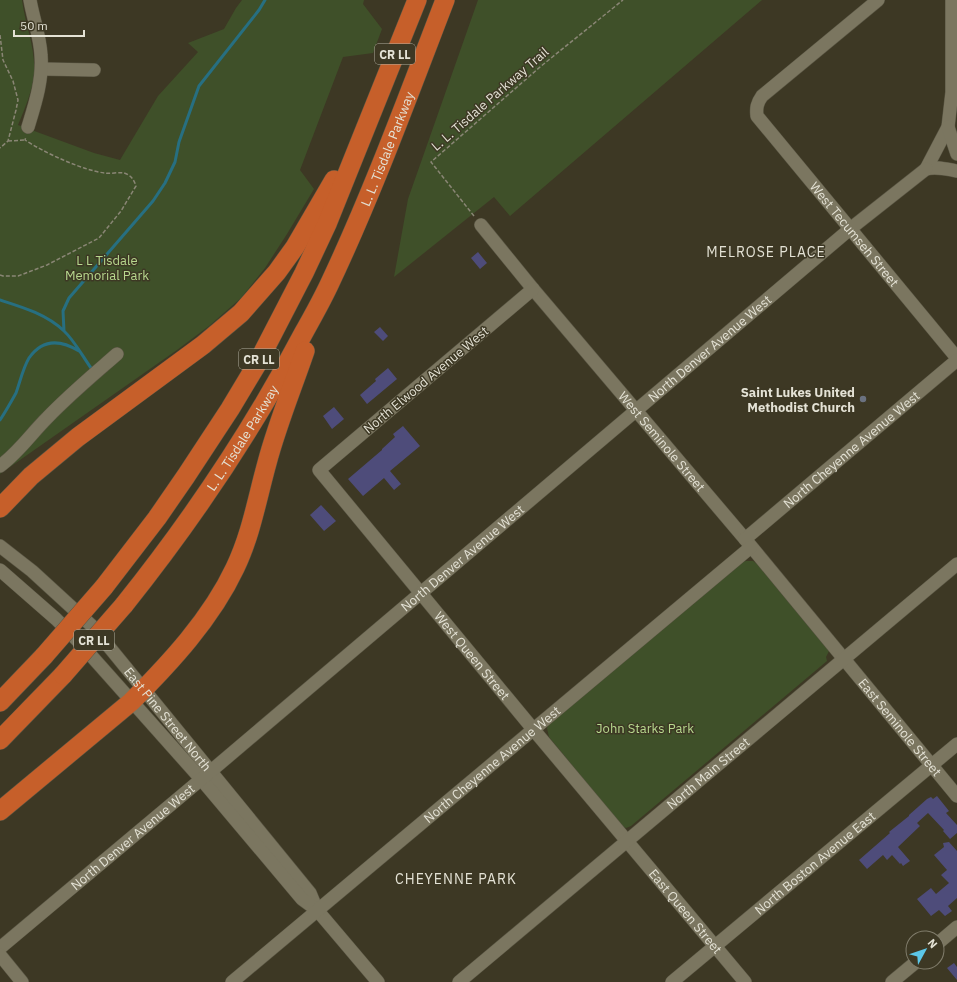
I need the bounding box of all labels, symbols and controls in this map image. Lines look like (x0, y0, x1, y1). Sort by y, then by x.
scale bar (14, 12, 84, 38)
text: 50 m (20, 18, 48, 33)
street label: L. L. Tisdale Parkway Trail (428, 43, 553, 155)
road number: CR LL (375, 44, 415, 64)
street label: L. L. Tisdale Parkway (357, 89, 418, 209)
street label: West Tecumseh Street (806, 178, 903, 290)
district label: MELROSE PLACE (706, 243, 826, 261)
park label: L L Tisdale Memorial Park (65, 252, 149, 284)
street label: North Denver Avenue West (644, 291, 775, 405)
street label: North Elwood Avenue West (360, 323, 492, 437)
road number: CR LL (239, 349, 279, 369)
street label: L. L. Tisdale Parkway (203, 381, 282, 494)
place label: Saint Lukes United Methodist Church (741, 384, 855, 416)
street label: North Cheyenne Avenue West (779, 387, 923, 512)
street label: West Seminole Street (615, 388, 709, 495)
marker: Saint Lukes United Methodist Church (858, 394, 868, 404)
street label: North Denver Avenue West (397, 501, 528, 615)
street label: West Queen Street (431, 608, 514, 703)
road number: CR LL (74, 630, 114, 650)
street label: East Pine Street North (120, 664, 215, 774)
street label: East Seminole Street (855, 675, 945, 779)
street label: North Cheyenne Avenue West (420, 702, 564, 826)
park label: John Starks Park (596, 720, 694, 737)
street label: North Main Street (663, 733, 753, 813)
street label: North Denver Avenue West (67, 780, 198, 894)
street label: North Boston Avenue East (751, 807, 879, 918)
street label: East Queen Street (645, 865, 726, 957)
district label: CHEYENNE PARK (395, 870, 517, 888)
north arrow (905, 930, 945, 970)
text: N (925, 936, 941, 951)

